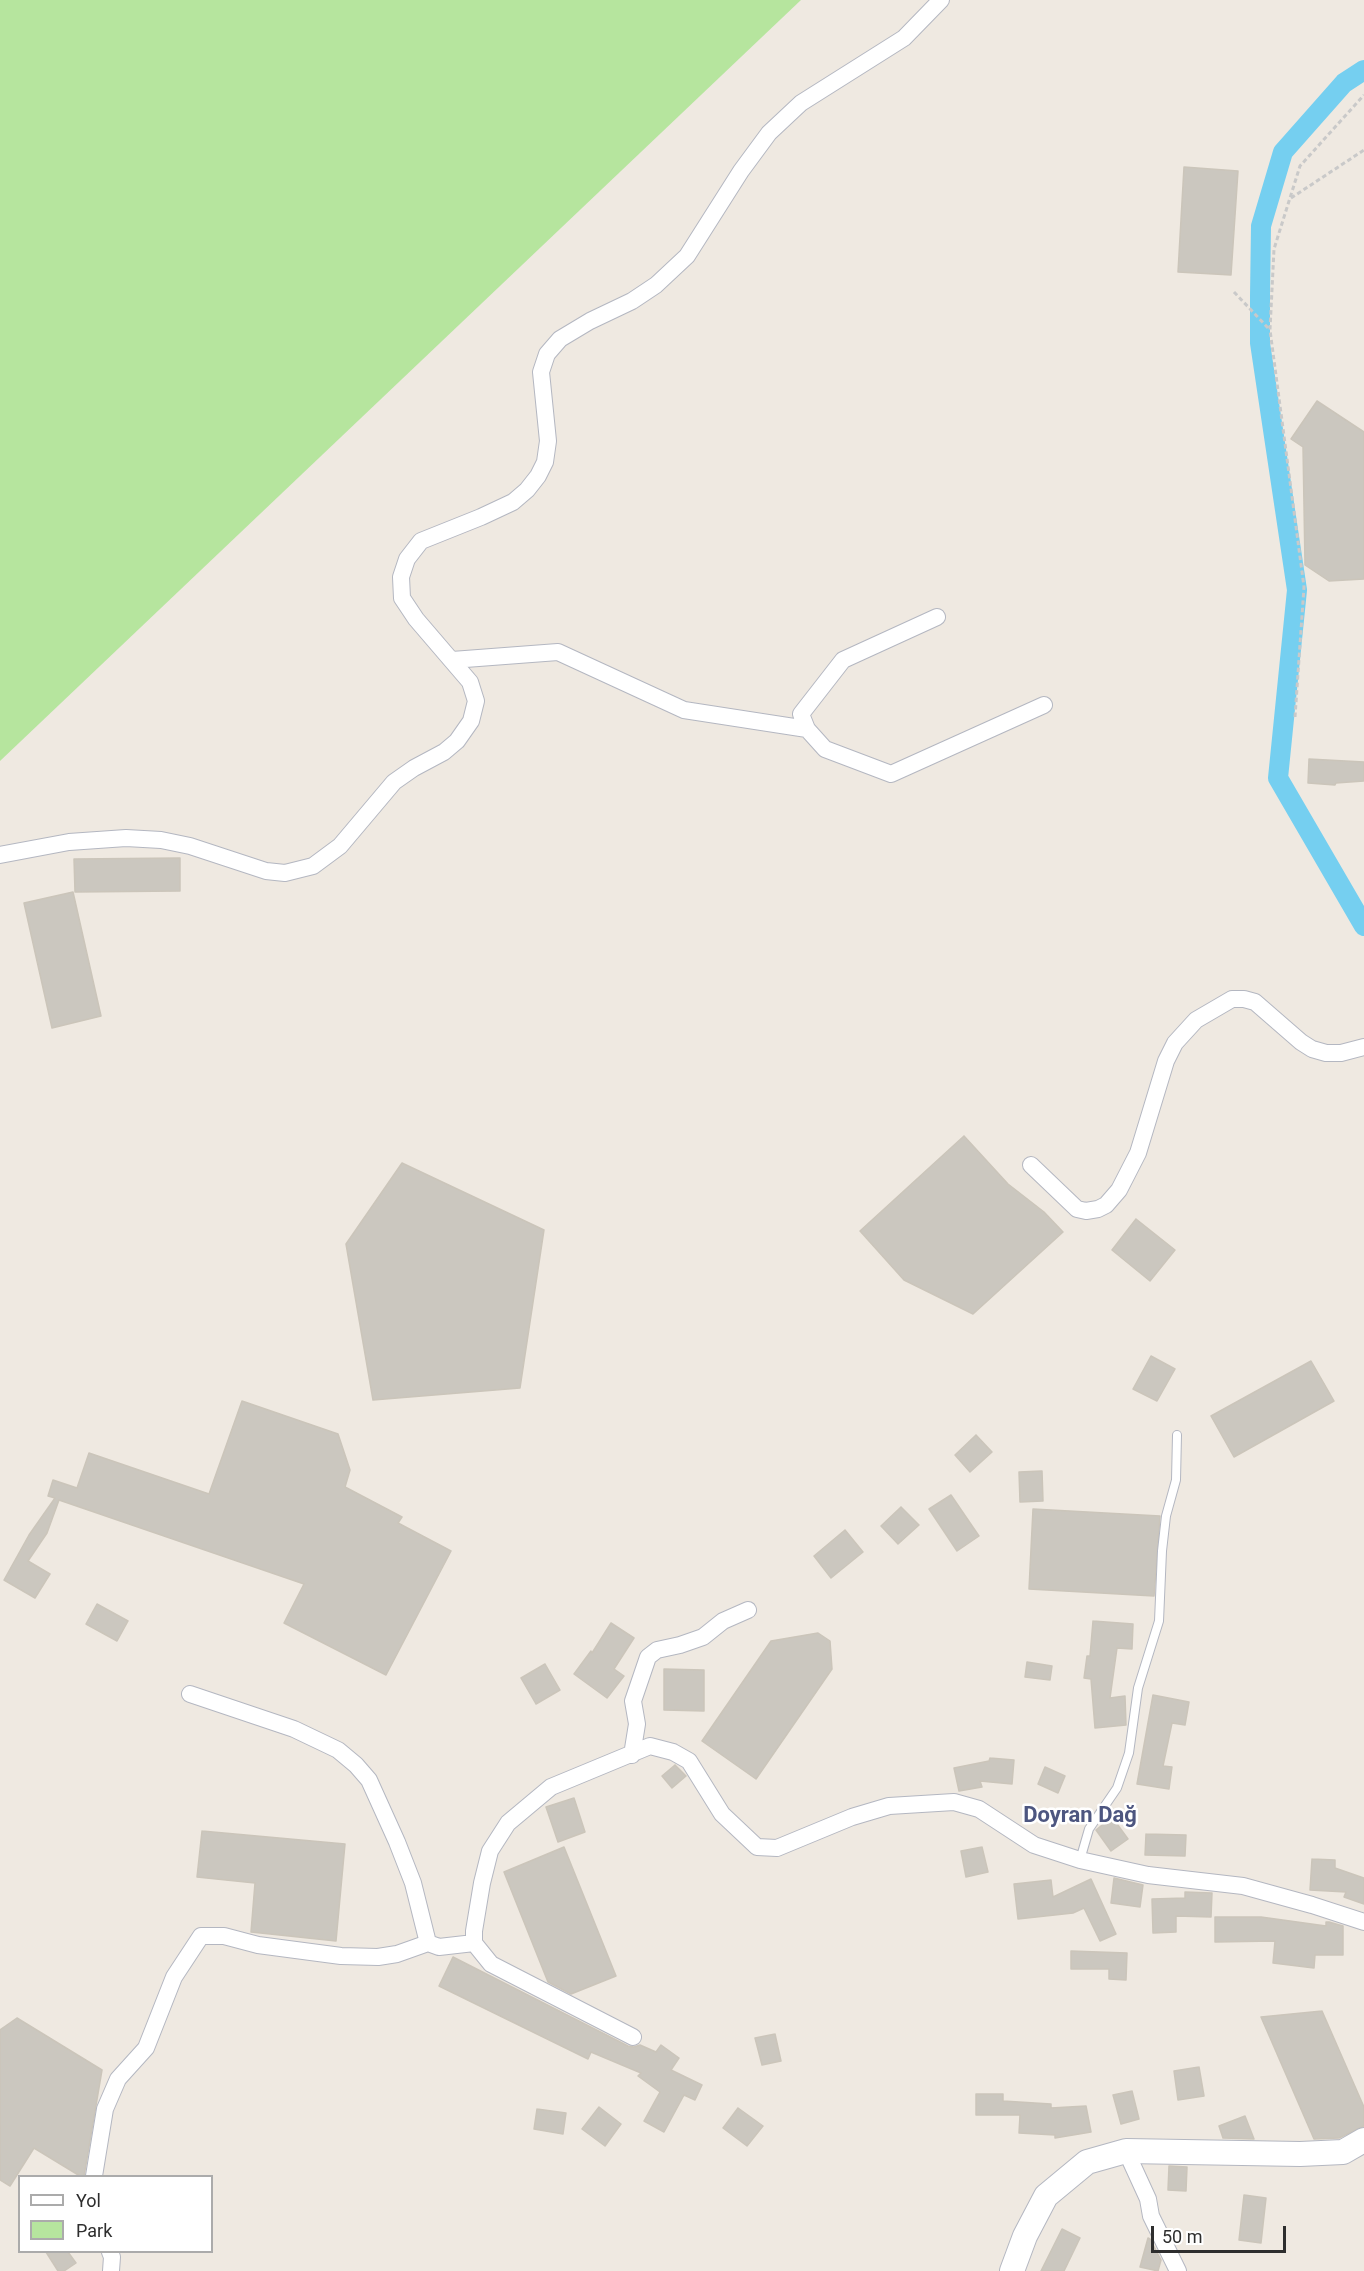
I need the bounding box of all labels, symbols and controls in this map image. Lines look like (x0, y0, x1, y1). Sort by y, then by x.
district label: Doyran Dağ (1023, 1803, 1137, 1829)
legend (18, 2175, 213, 2253)
text: Yol (76, 2190, 101, 2211)
scale bar (1154, 2214, 1289, 2252)
text: Park (76, 2220, 112, 2241)
text: 50 m (1162, 2226, 1202, 2247)

